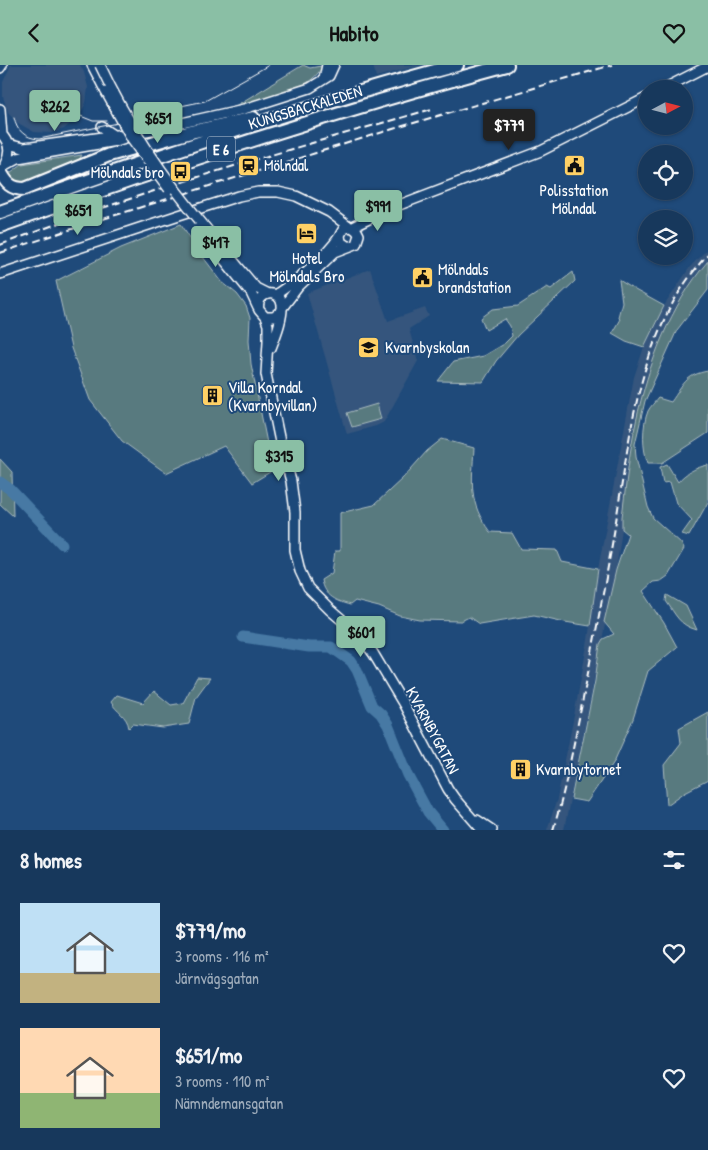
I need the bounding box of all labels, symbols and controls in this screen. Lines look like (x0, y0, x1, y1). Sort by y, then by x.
text: Habito (329, 18, 379, 48)
icon: back (20, 19, 48, 47)
icon: heart (660, 19, 688, 47)
street label: KUNGSBACKALEDEN (245, 79, 365, 135)
north arrow (638, 80, 692, 135)
map controls (638, 80, 693, 265)
pin: $262 (25, 89, 85, 132)
text: $262 (40, 95, 70, 117)
pin: $651 (128, 101, 188, 144)
text: $651 (144, 107, 172, 129)
pin: $779 (479, 109, 539, 151)
text: $779 (494, 114, 524, 136)
road number: E 6 (207, 137, 235, 161)
button: locate (638, 145, 693, 200)
station icon: Mölndal (236, 153, 260, 177)
place label: Mölndal (264, 154, 309, 176)
public building icon: Polisstation Mölndal (562, 154, 586, 178)
bus stop icon: Mölndals bro (168, 160, 192, 184)
place label: Mölndals bro (91, 161, 165, 183)
place label: Polisstation Mölndal (540, 179, 608, 219)
pin: $991 (348, 189, 408, 232)
pin: $651 (48, 193, 108, 236)
text: $991 (365, 195, 391, 217)
text: $651 (64, 199, 92, 221)
button: layers (638, 210, 693, 265)
hotel icon: Hotel Mölndals Bro (295, 222, 319, 246)
pin: $417 (186, 225, 246, 268)
text: $417 (202, 231, 230, 253)
place label: Hotel Mölndals Bro (270, 247, 345, 287)
place label: Mölndals brandstation (438, 258, 511, 298)
public building icon: Mölndals brandstation (410, 266, 434, 290)
school or university icon: Kvarnbyskolan (357, 335, 381, 359)
place label: Kvarnbyskolan (385, 336, 470, 358)
place label: Villa Korndal (Kvarnbyvillan) (228, 376, 317, 416)
building icon: Villa Korndal (Kvarnbyvillan) (200, 384, 224, 408)
pin: $315 (249, 439, 309, 482)
text: $315 (265, 445, 293, 467)
pin: $601 (331, 615, 391, 658)
text: $601 (347, 621, 375, 643)
street label: KVARNBYGATAN (401, 683, 465, 777)
building icon: Kvarnbytornet (508, 757, 532, 781)
place label: Kvarnbytornet (536, 758, 622, 780)
text: 8 homes (20, 846, 82, 875)
icon: filters (660, 846, 688, 874)
text: $779/mo (175, 916, 246, 945)
icon: home (60, 923, 120, 983)
icon: heart (660, 939, 688, 967)
text: 3 rooms · 116 m² (175, 945, 269, 967)
text: Järnvägsgatan (175, 967, 259, 989)
text: $651/mo (175, 1041, 242, 1070)
icon: home (60, 1048, 120, 1108)
icon: heart (660, 1064, 688, 1092)
text: 3 rooms · 110 m² (175, 1070, 270, 1092)
text: Nämndemansgatan (175, 1092, 283, 1114)

